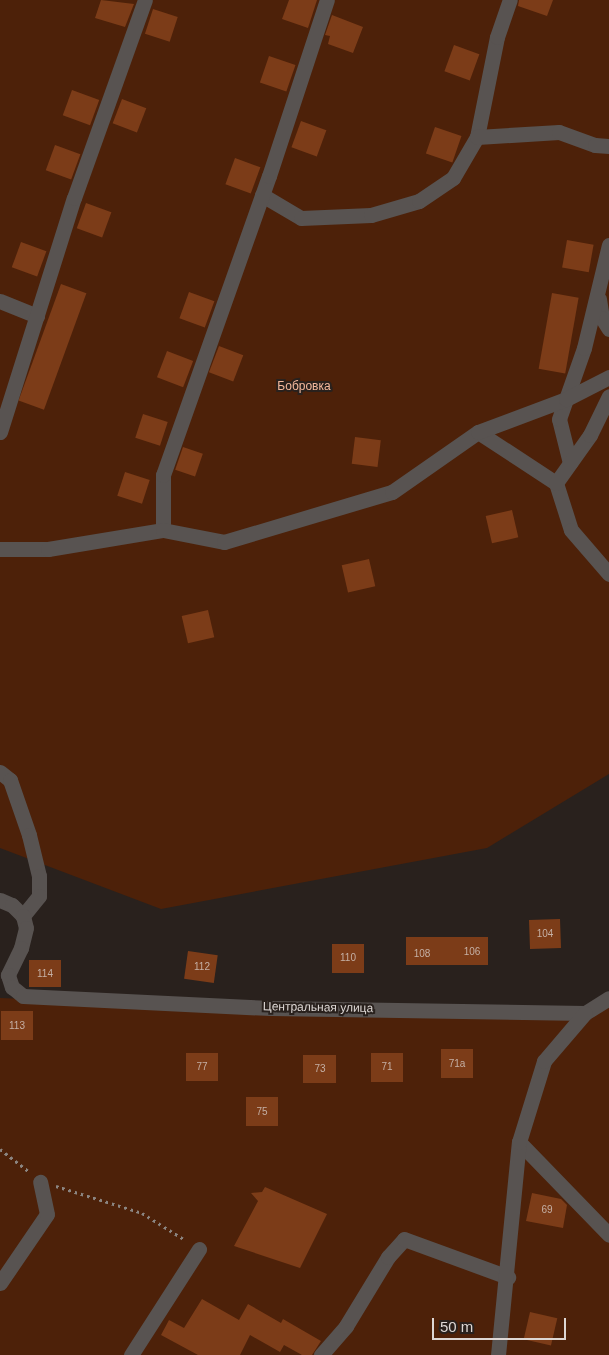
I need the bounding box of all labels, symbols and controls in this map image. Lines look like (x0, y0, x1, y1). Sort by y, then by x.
park label: Бобровка (277, 380, 331, 394)
house number: 104 (537, 928, 553, 940)
house number: 106 (464, 946, 480, 958)
house number: 108 (414, 948, 430, 960)
house number: 110 (340, 952, 356, 964)
house number: 112 (194, 961, 210, 973)
house number: 114 (37, 968, 53, 980)
street label: Центральная улица (263, 1000, 373, 1016)
house number: 113 (9, 1020, 25, 1032)
house number: 71а (449, 1058, 465, 1070)
house number: 77 (196, 1061, 208, 1073)
house number: 71 (381, 1061, 393, 1073)
house number: 73 (314, 1063, 326, 1075)
house number: 75 (256, 1106, 268, 1118)
house number: 69 (541, 1204, 553, 1216)
scale bar (434, 1308, 568, 1340)
text: 50 m (440, 1318, 473, 1335)

